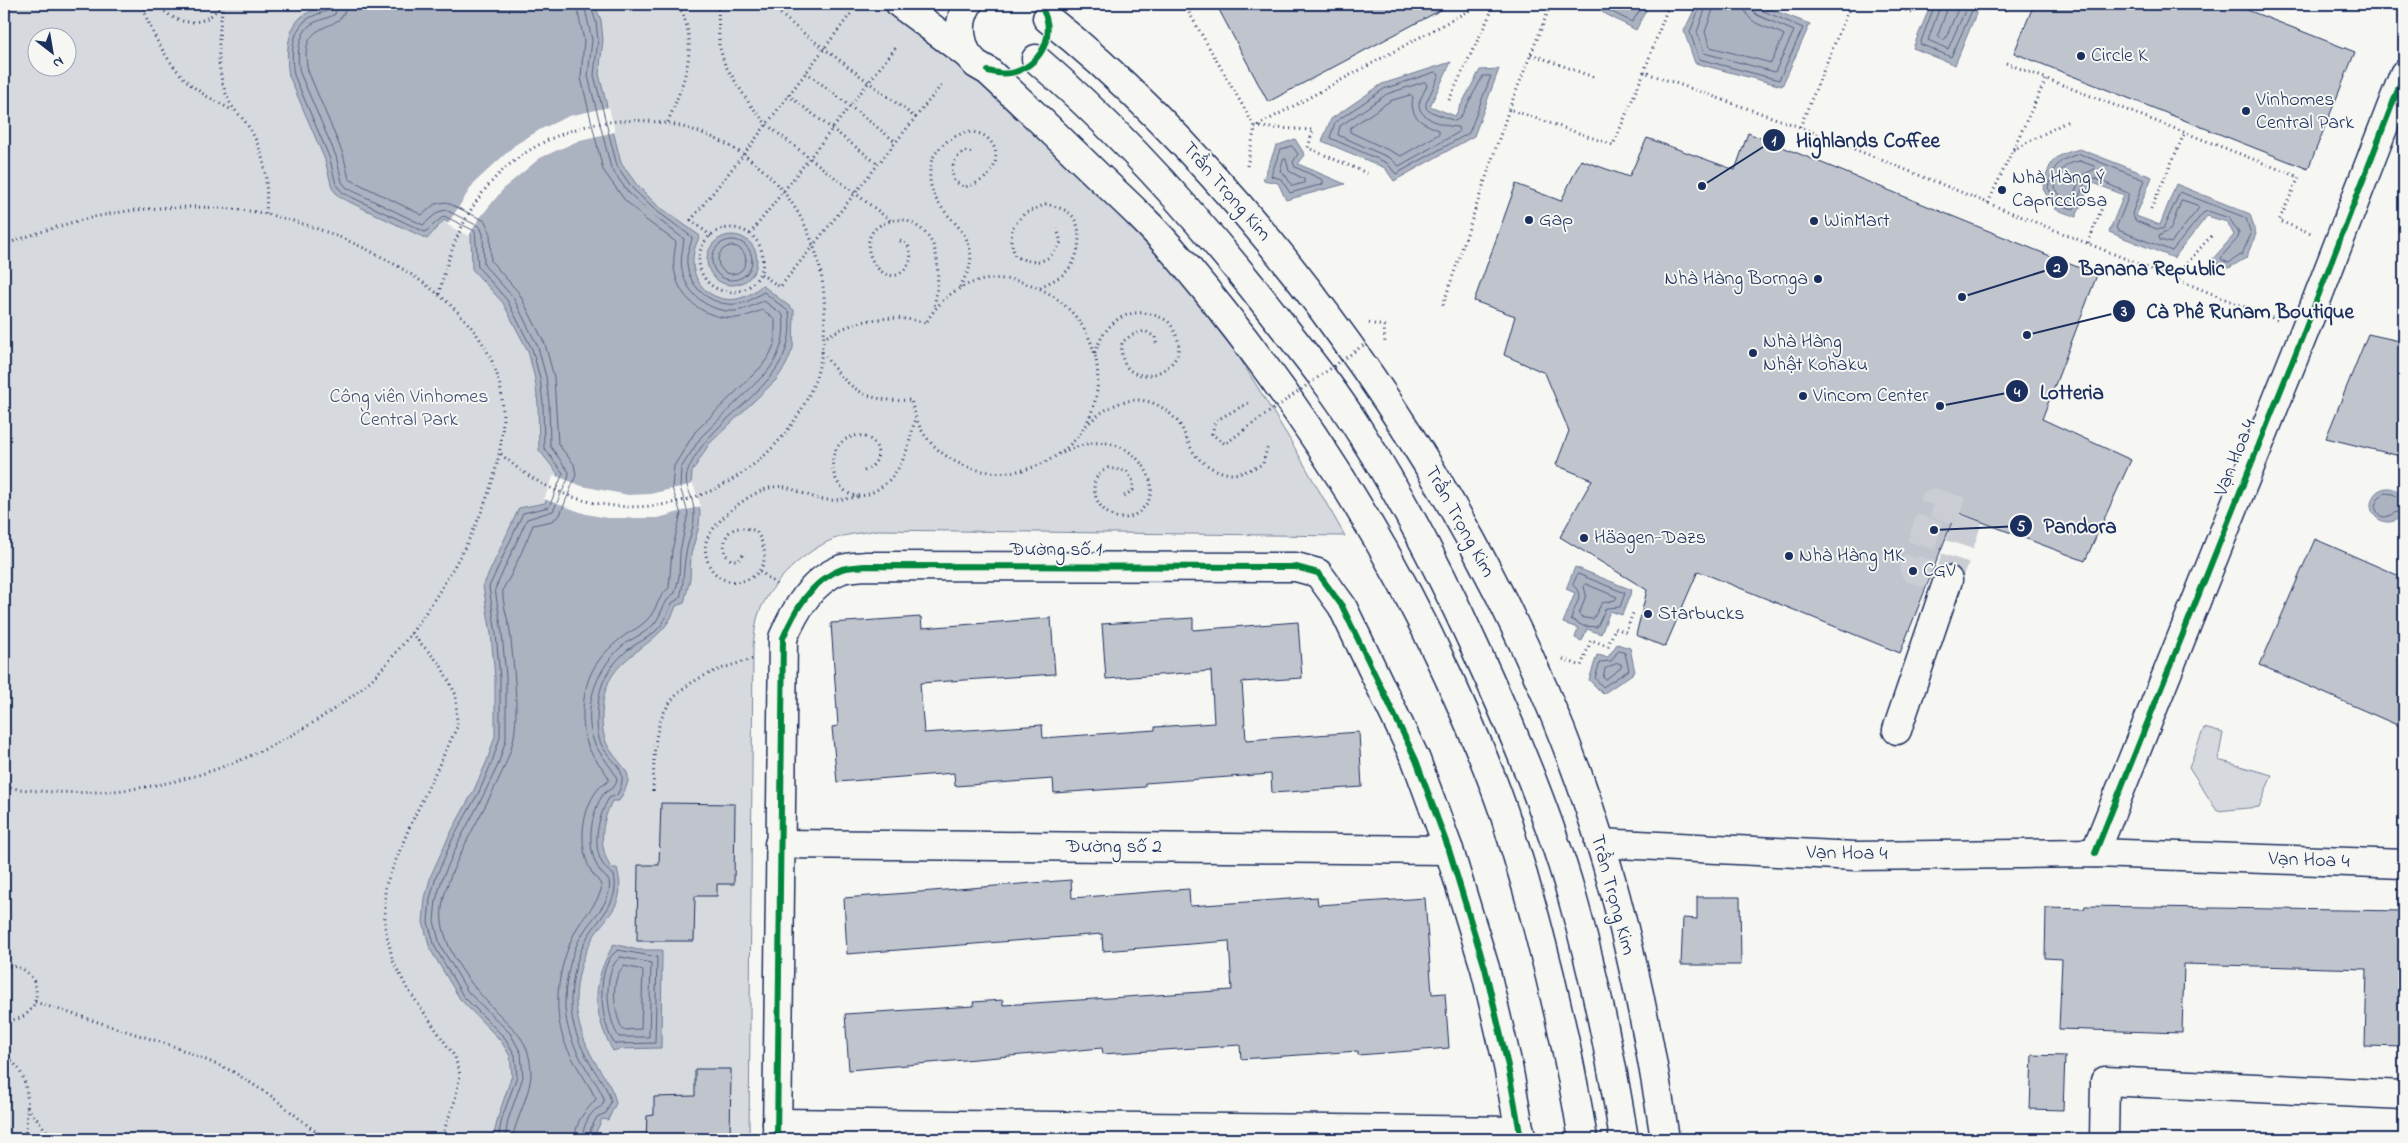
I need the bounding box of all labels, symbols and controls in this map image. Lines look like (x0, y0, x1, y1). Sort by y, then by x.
north arrow (28, 28, 78, 78)
place label: Circle K (2091, 42, 2148, 71)
text: N (48, 50, 67, 73)
marker: Circle K (2075, 50, 2087, 62)
place label: Vinhomes Central Park (2255, 86, 2354, 138)
marker: Vinhomes Central Park (2240, 105, 2252, 117)
callout: Highlands Coffee (1761, 122, 1950, 158)
text: Highlands Coffee (1796, 127, 1941, 159)
text: 1 (1772, 130, 1777, 152)
street label: Trần Trọng Kim (1174, 136, 1278, 249)
place label: Nhà Hàng Ý Capricciosa (2012, 164, 2107, 216)
marker: Nhà Hàng Ý Capricciosa (1996, 184, 2008, 196)
place label: Gap (1539, 206, 1573, 235)
place label: WinMart (1824, 207, 1890, 236)
marker: Gap (1523, 214, 1535, 226)
marker: WinMart (1808, 215, 1820, 227)
callout: Banana Republic (2044, 249, 2235, 285)
text: Banana Republic (2078, 255, 2225, 285)
text: 2 (2052, 257, 2061, 279)
place label: Nhà Hàng Bornga (1665, 265, 1808, 295)
marker: Nhà Hàng Bornga (1812, 273, 1824, 285)
callout: Cà Phê Runam Boutique (2112, 293, 2364, 329)
text: Cà Phê Runam Boutique (2146, 298, 2354, 328)
text: 3 (2120, 301, 2127, 323)
place label: Nhà Hàng Nhật Kohaku (1763, 328, 1868, 380)
marker: Nhà Hàng Nhật Kohaku (1747, 347, 1759, 359)
callout: Lotteria (2005, 373, 2113, 409)
text: Lotteria (2040, 379, 2104, 409)
place label: Vincom Center (1812, 382, 1929, 411)
text: 4 (2013, 382, 2021, 404)
park label: Công viên Vinhomes Central Park (330, 383, 488, 435)
marker: Vincom Center (1797, 390, 1809, 402)
street label: Vạn Hoa 4 (2207, 415, 2265, 502)
street label: Trần Trọng Kim (1415, 461, 1502, 584)
callout: Pandora (2008, 508, 2126, 544)
text: Pandora (2043, 513, 2117, 543)
text: 5 (2017, 516, 2026, 538)
place label: Häagen-Dazs (1594, 524, 1706, 554)
marker: Häagen-Dazs (1578, 532, 1590, 544)
street label: Đường số 1 (1009, 536, 1102, 566)
place label: Nhà Hàng MK (1799, 542, 1905, 572)
marker: Nhà Hàng MK (1783, 550, 1795, 562)
place label: CGV (1923, 557, 1956, 586)
marker: CGV (1907, 565, 1919, 577)
place label: Starbucks (1658, 600, 1744, 629)
marker: Starbucks (1642, 608, 1654, 620)
street label: Trần Trọng Kim (1581, 831, 1642, 959)
street label: Đường số 2 (1065, 833, 1162, 863)
street label: Vạn Hoa 4 (1805, 839, 1888, 869)
street label: Vạn Hoa 4 (2267, 845, 2350, 877)

